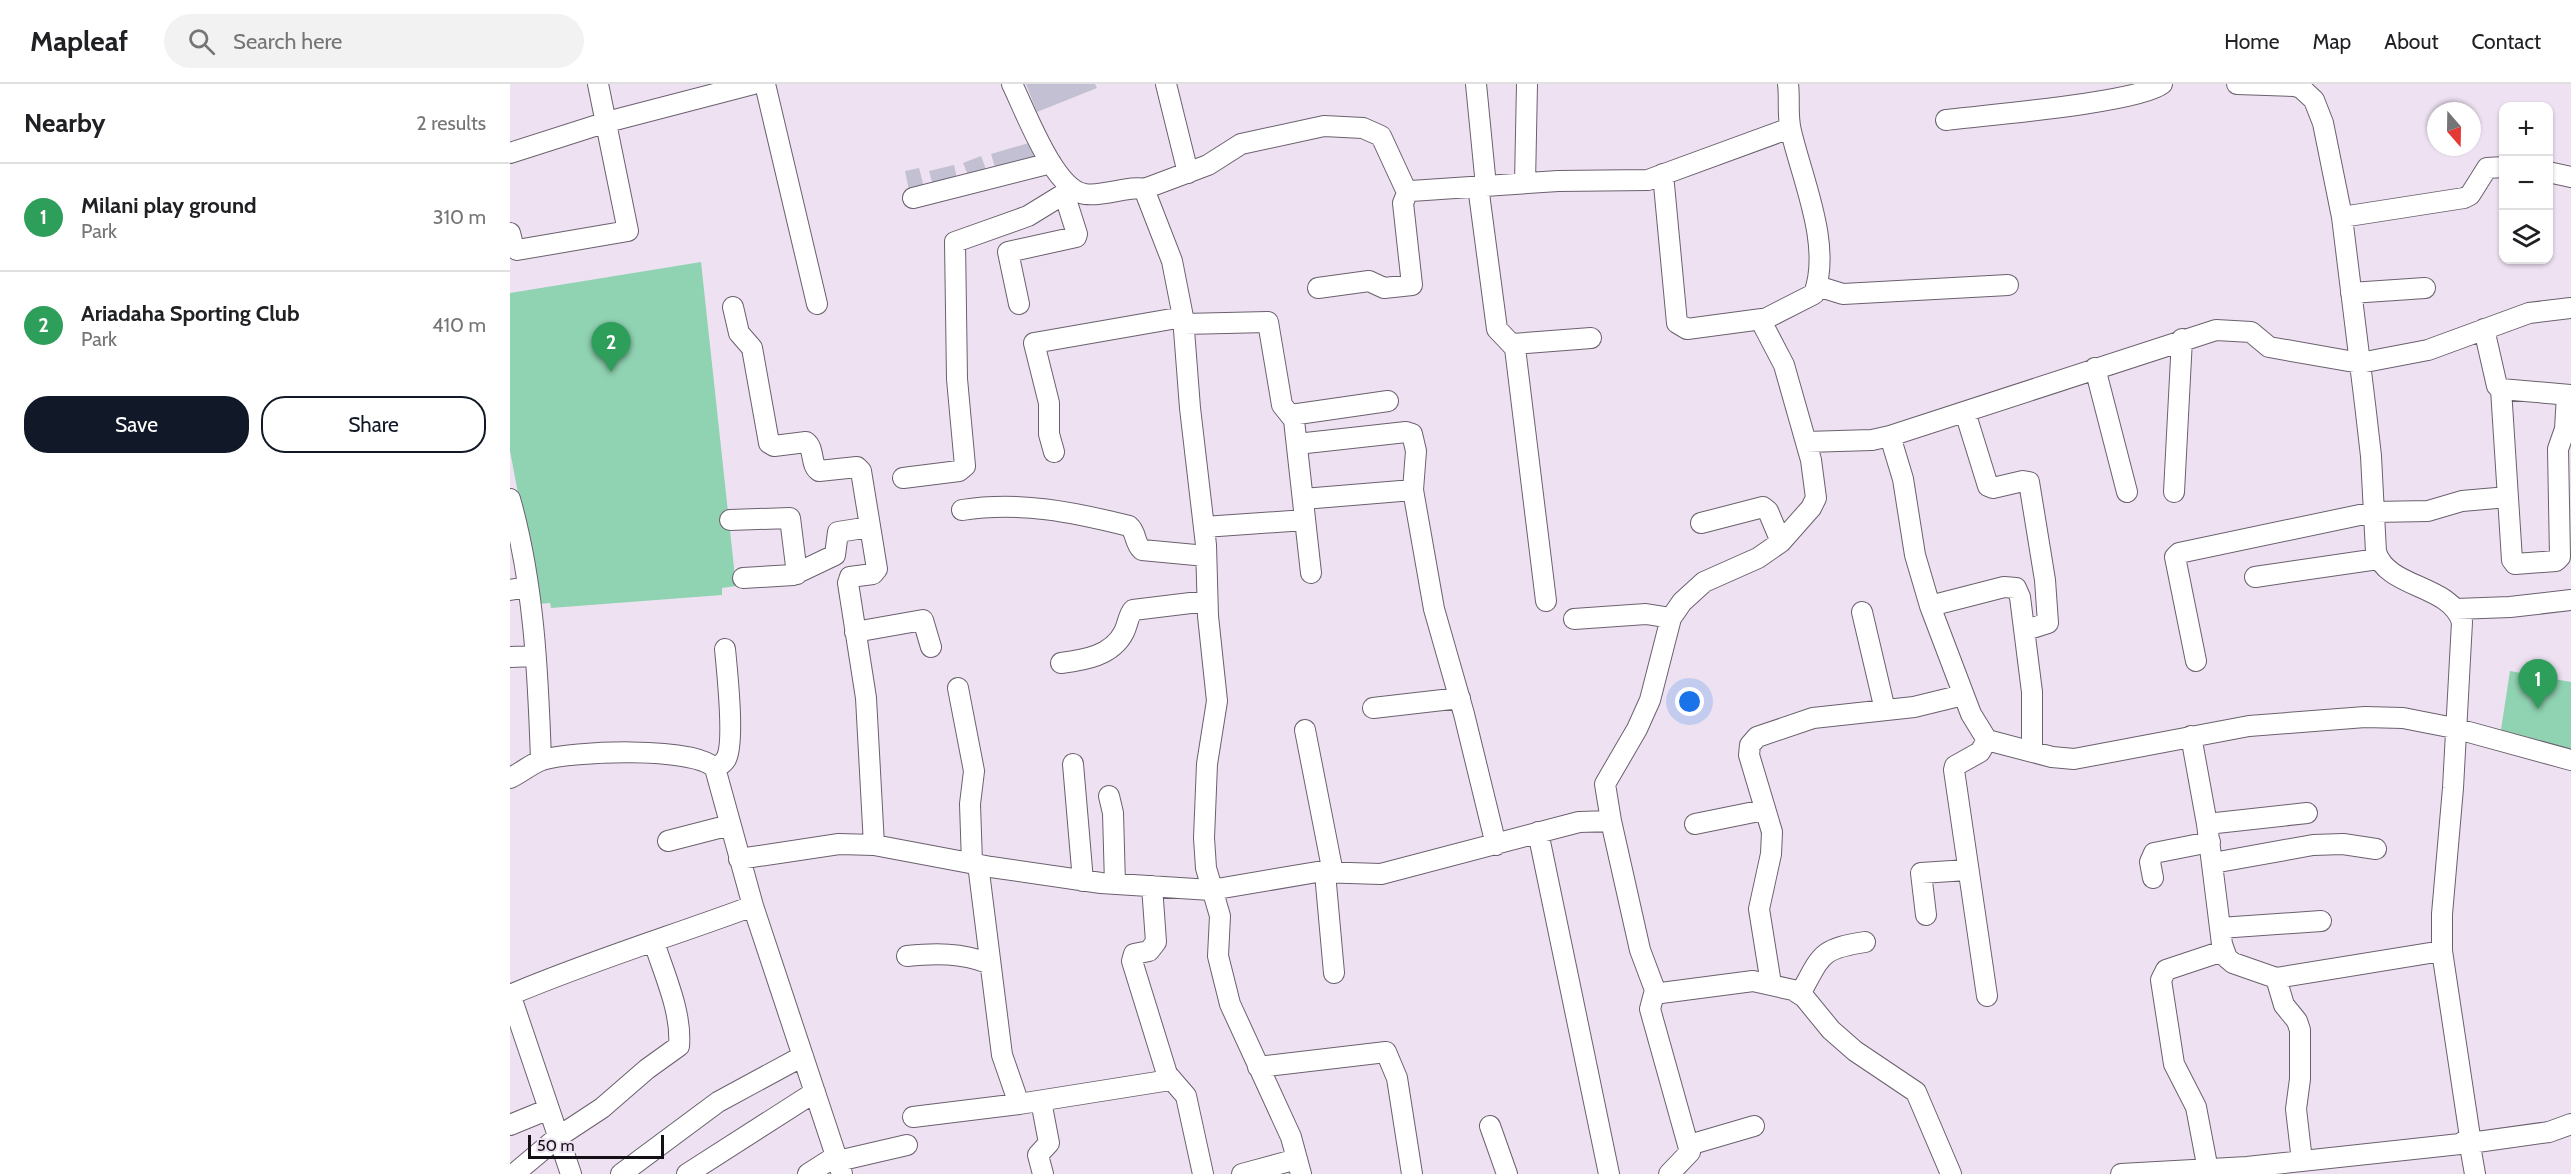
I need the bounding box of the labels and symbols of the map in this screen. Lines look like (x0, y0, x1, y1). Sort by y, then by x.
north arrow (2427, 102, 2481, 156)
pin: 2 (592, 322, 630, 372)
pin: 1 (2518, 660, 2558, 709)
your location (1675, 687, 1704, 716)
scale bar (528, 1132, 664, 1160)

